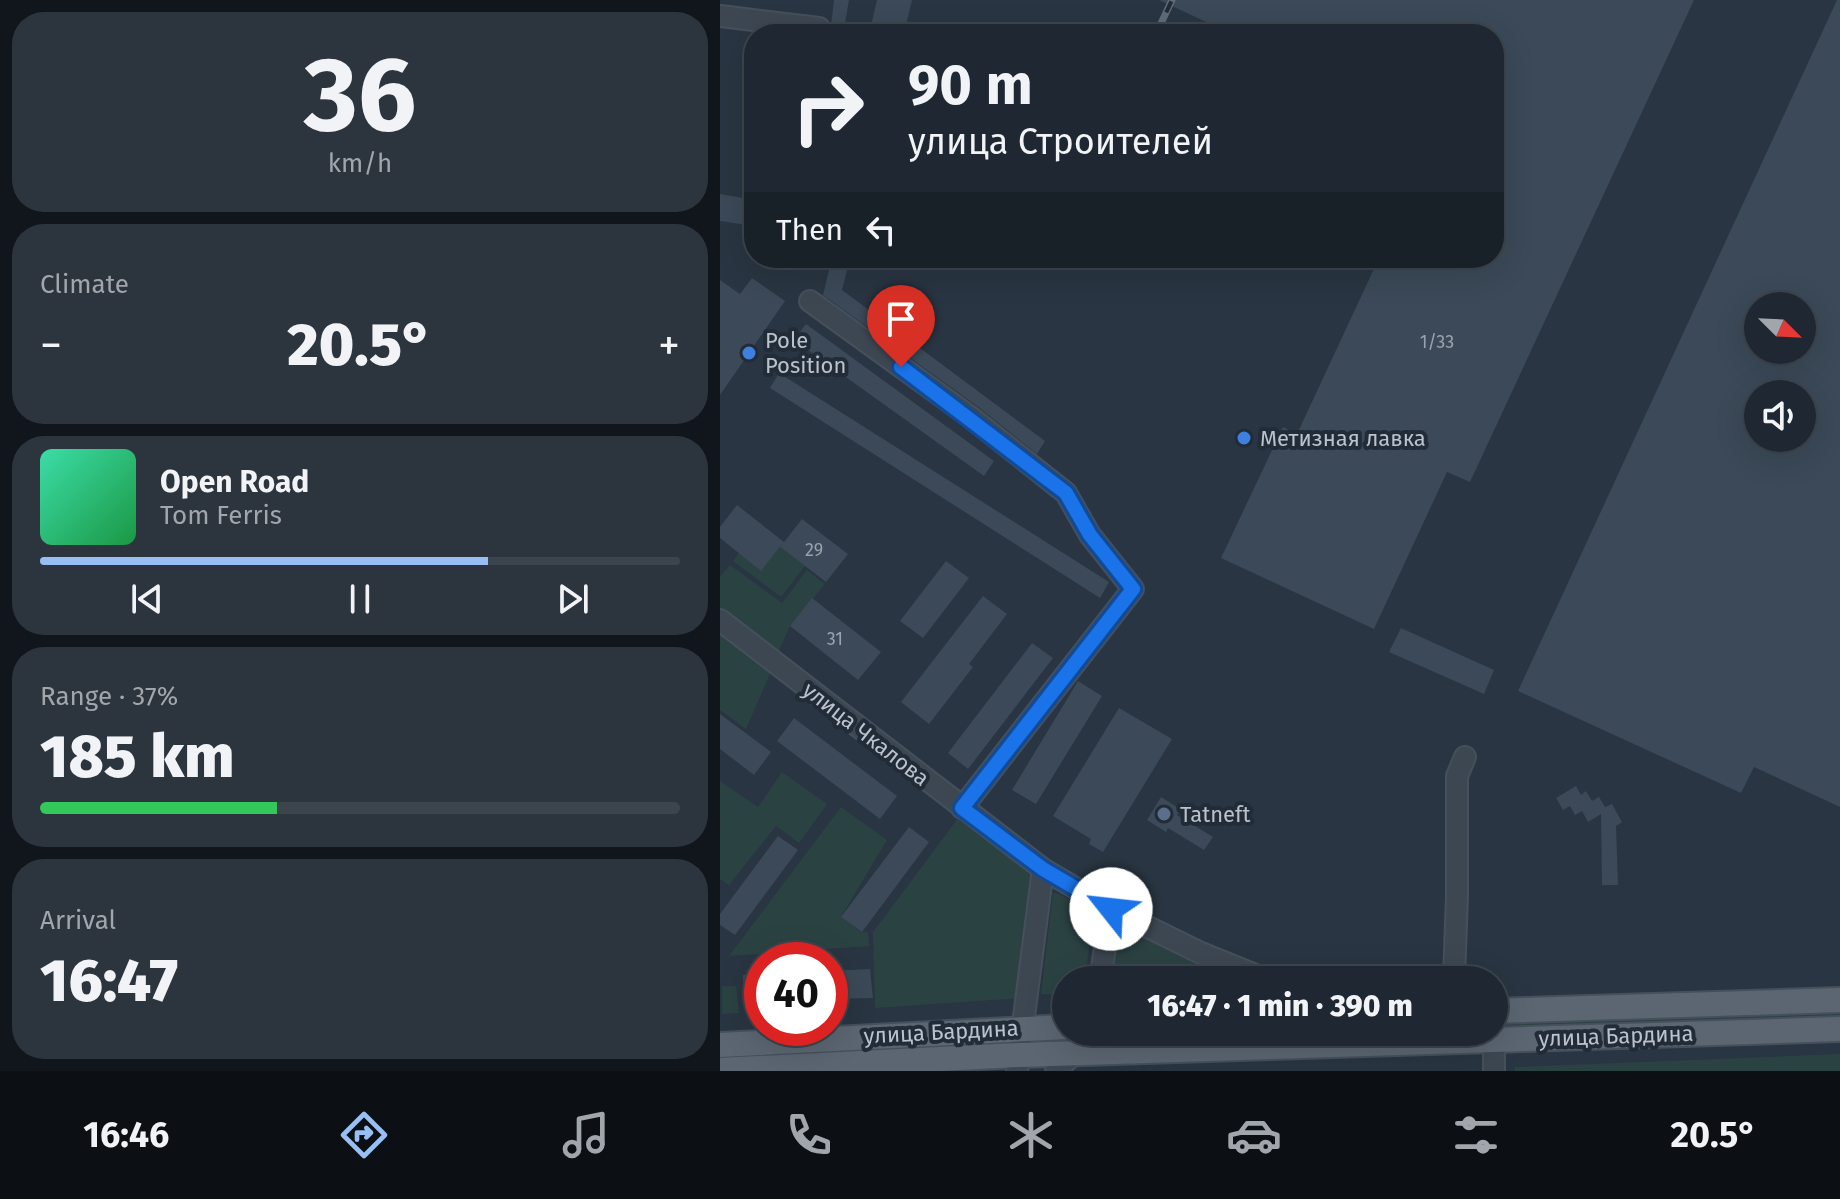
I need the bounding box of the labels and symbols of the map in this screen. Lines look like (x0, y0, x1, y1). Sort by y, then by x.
pin (867, 285, 935, 367)
north arrow (1744, 292, 1816, 364)
place label: Pole Position (765, 327, 846, 379)
house number: 1/33 (1420, 331, 1454, 353)
marker: Pole Position (740, 344, 758, 362)
place label: Метизная лавка (1260, 425, 1426, 452)
marker: Метизная лавка (1235, 429, 1253, 447)
house number: 29 (805, 539, 823, 561)
house number: 31 (827, 628, 843, 650)
street label: улица Чкалова (797, 676, 935, 792)
place label: Tatneft (1180, 801, 1250, 828)
marker: Tatneft (1155, 805, 1173, 823)
position arrow (1069, 867, 1153, 951)
speed limit sign: 40 (744, 942, 848, 1046)
street label: улица Бардина (863, 1014, 1019, 1050)
street label: улица Бардина (1538, 1020, 1694, 1052)

